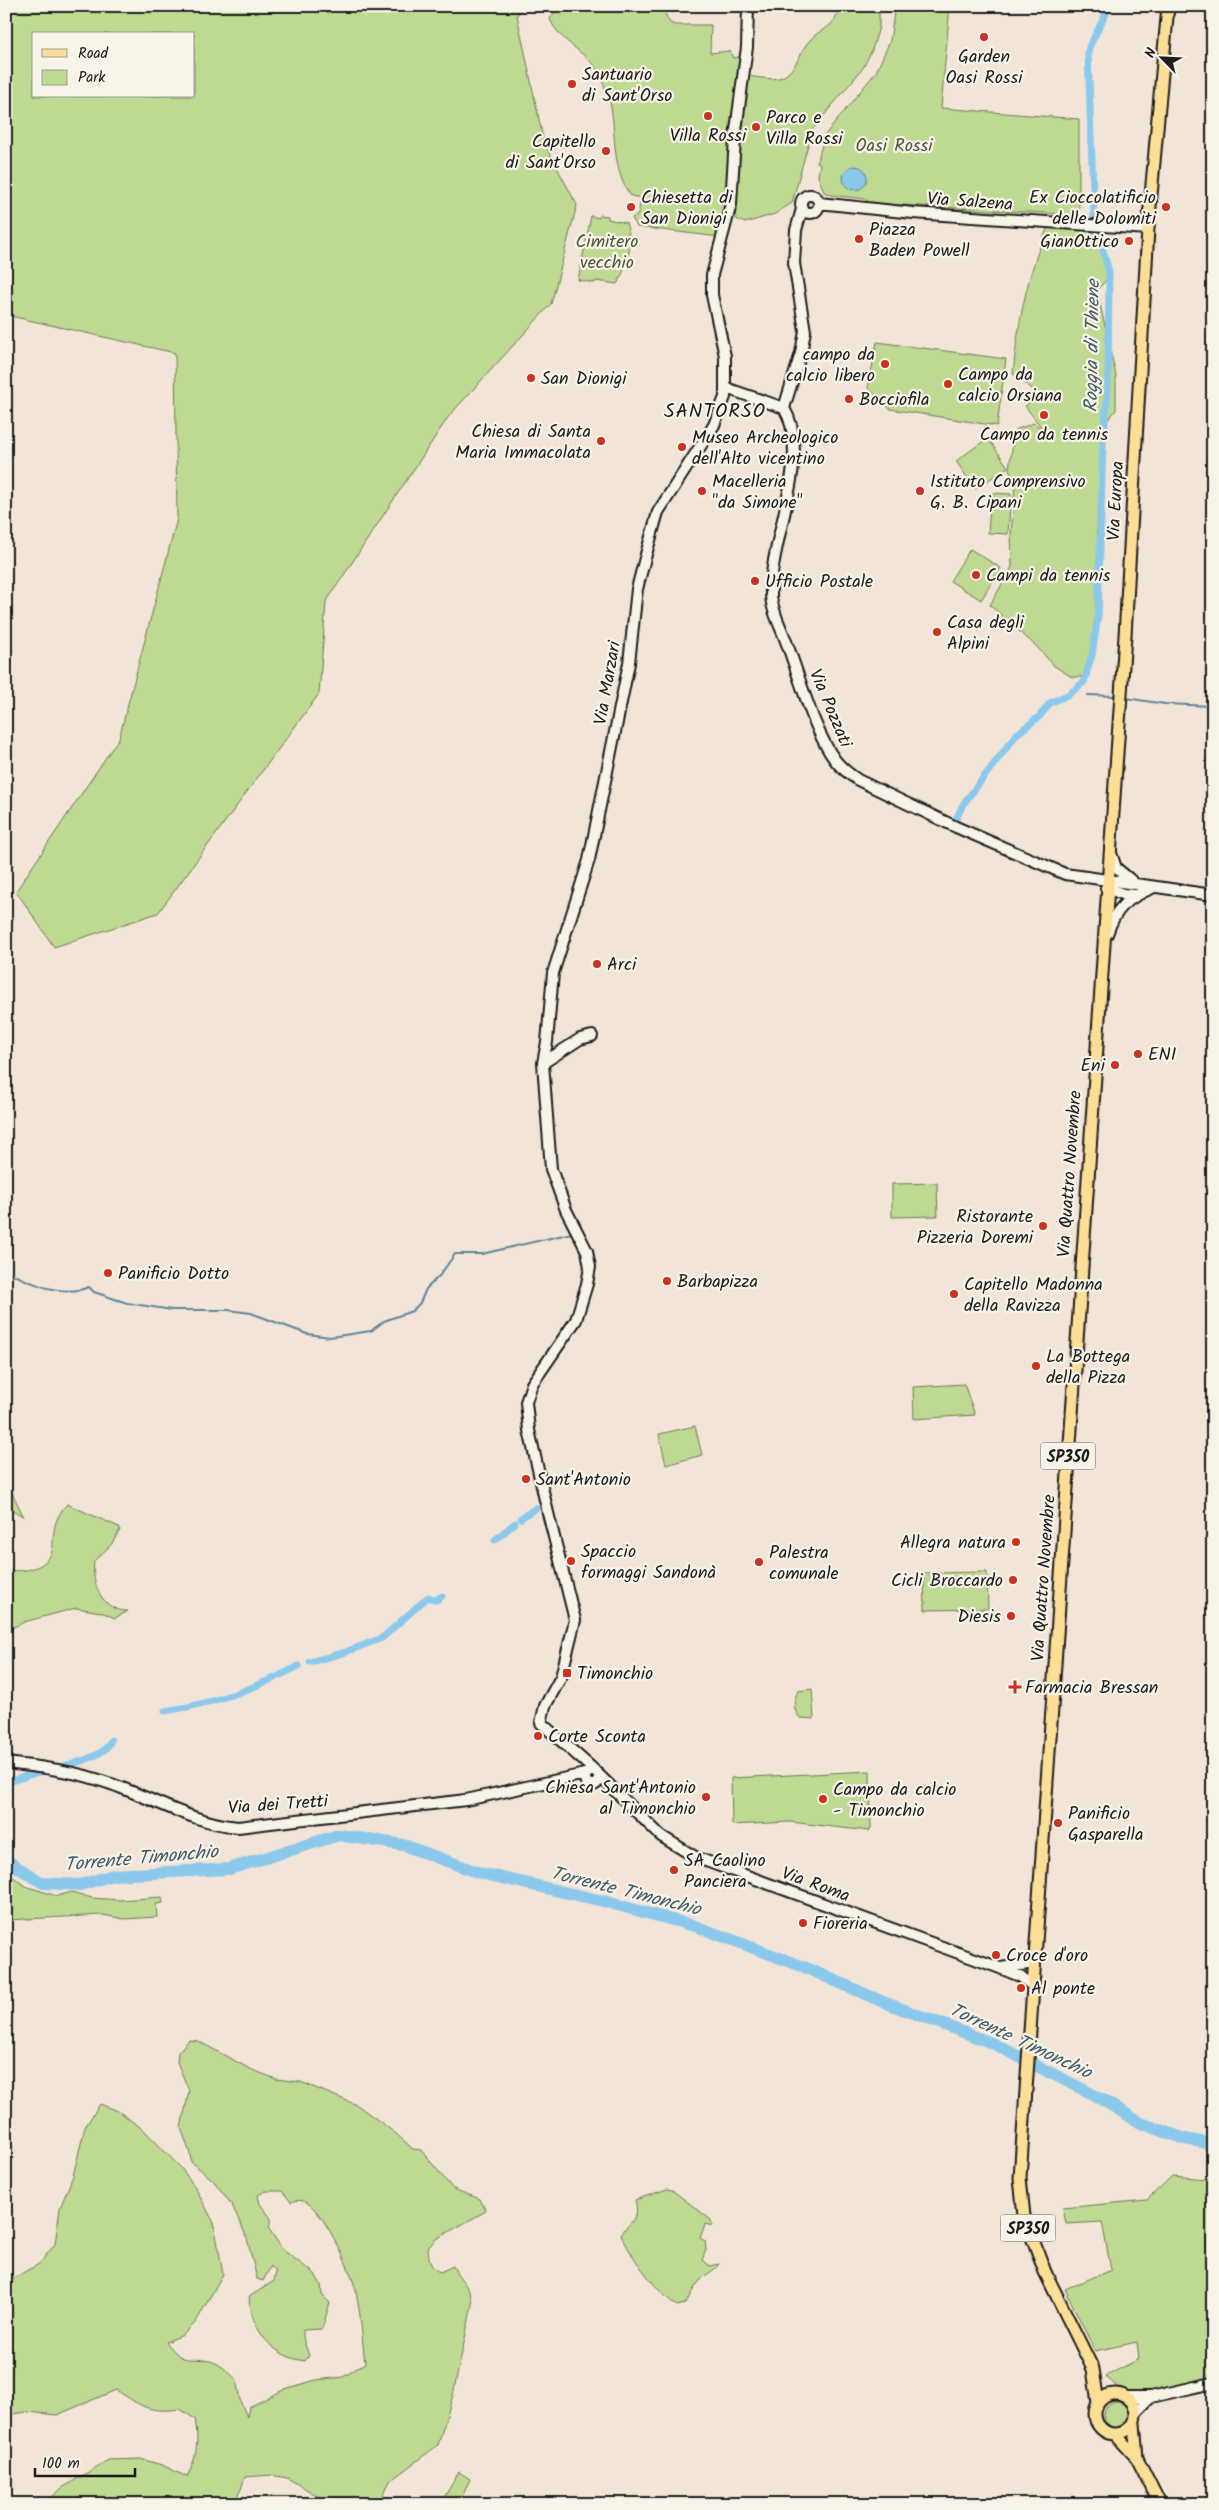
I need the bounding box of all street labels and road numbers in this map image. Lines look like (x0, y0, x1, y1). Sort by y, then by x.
street label: Via Salzena (926, 185, 1014, 220)
street label: Via Europa (1100, 460, 1133, 542)
street label: Via Marzari (587, 638, 630, 728)
street label: Via Pozzati (800, 665, 859, 753)
street label: Via Quattro Novembre (1050, 1090, 1091, 1259)
road number: SP350 (1040, 1442, 1096, 1470)
street label: Via Quattro Novembre (1024, 1494, 1065, 1663)
street label: Via dei Tretti (227, 1787, 330, 1823)
street label: Via Roma (777, 1860, 854, 1911)
road number: SP350 (1000, 2214, 1056, 2242)

